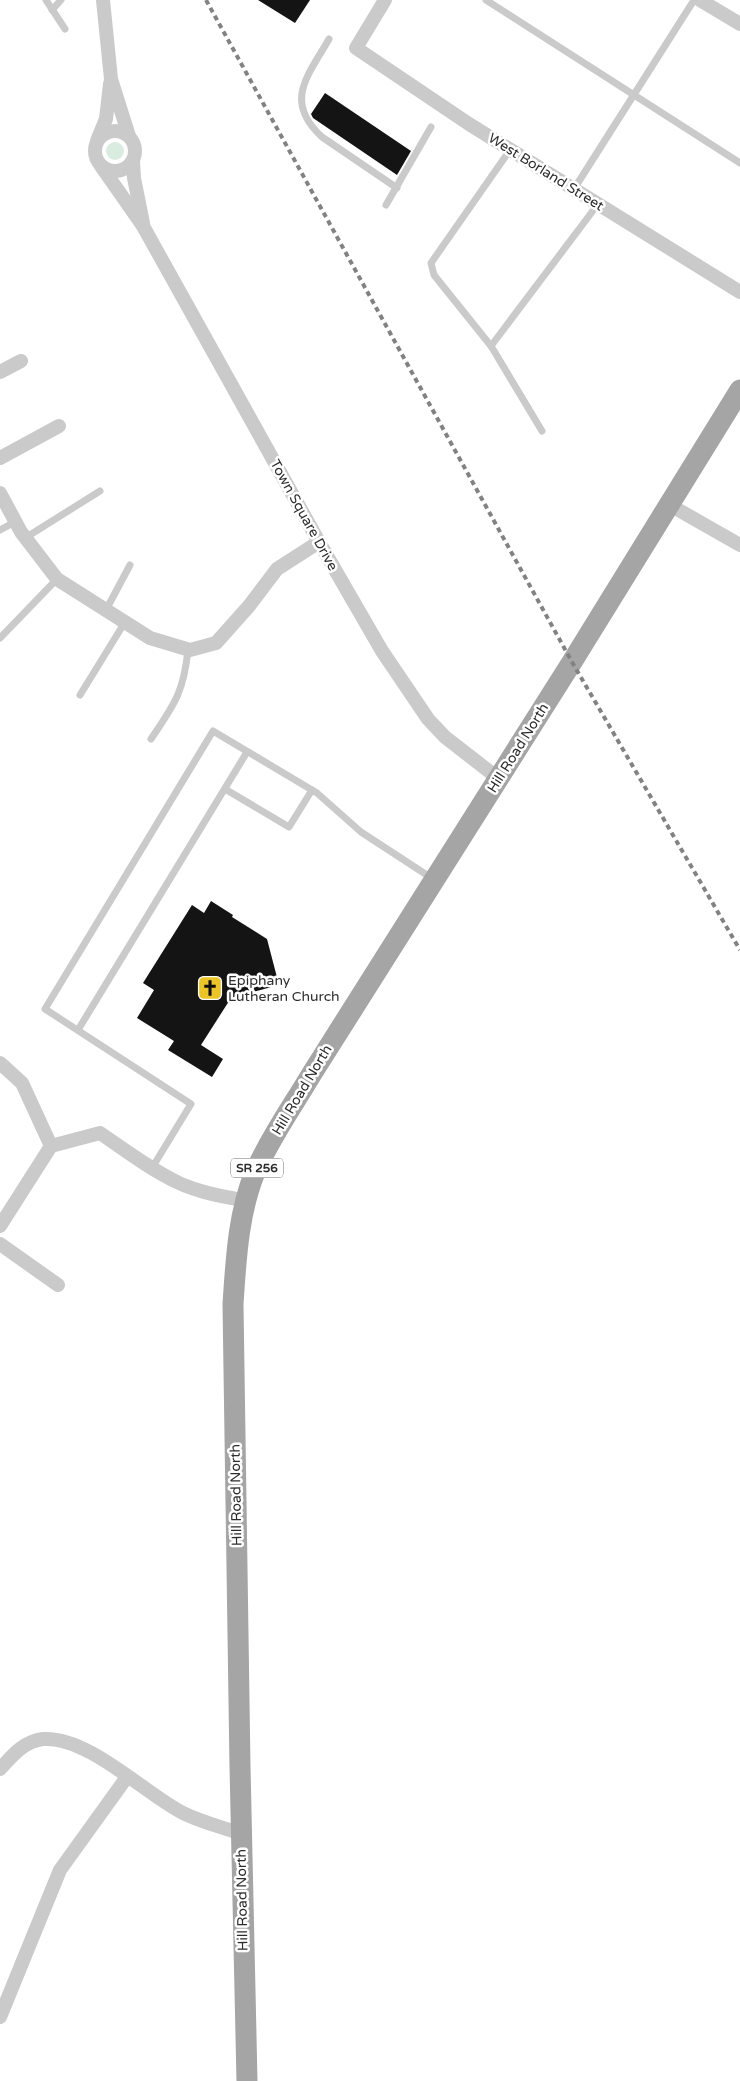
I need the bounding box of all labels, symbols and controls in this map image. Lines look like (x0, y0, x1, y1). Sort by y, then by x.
street label: West Borland Street (485, 130, 607, 215)
street label: Town Square Drive (266, 456, 342, 574)
street label: Hill Road North (484, 700, 552, 796)
place label: Epiphany Lutheran Church (228, 972, 340, 1005)
church icon: Epiphany Lutheran Church (197, 975, 223, 1001)
street label: Hill Road North (268, 1042, 336, 1138)
road number: SR 256 (231, 1158, 283, 1178)
street label: Hill Road North (227, 1444, 245, 1546)
street label: Hill Road North (233, 1849, 251, 1951)

